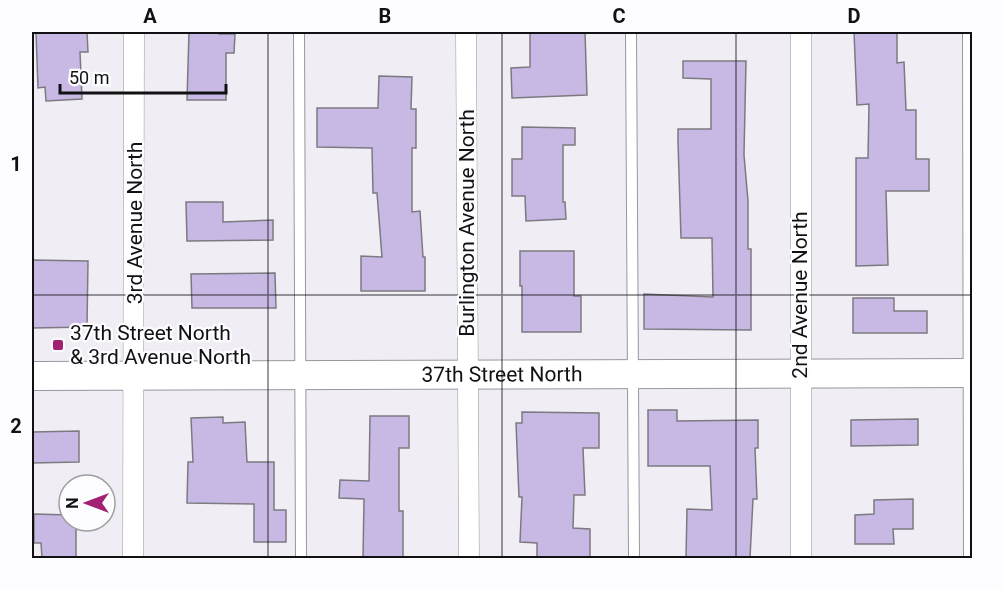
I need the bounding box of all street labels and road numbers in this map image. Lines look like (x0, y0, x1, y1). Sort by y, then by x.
street label: Burlington Avenue North (455, 109, 479, 337)
street label: 3rd Avenue North (123, 142, 147, 304)
street label: 2nd Avenue North (788, 211, 812, 379)
street label: 37th Street North (421, 362, 583, 387)

